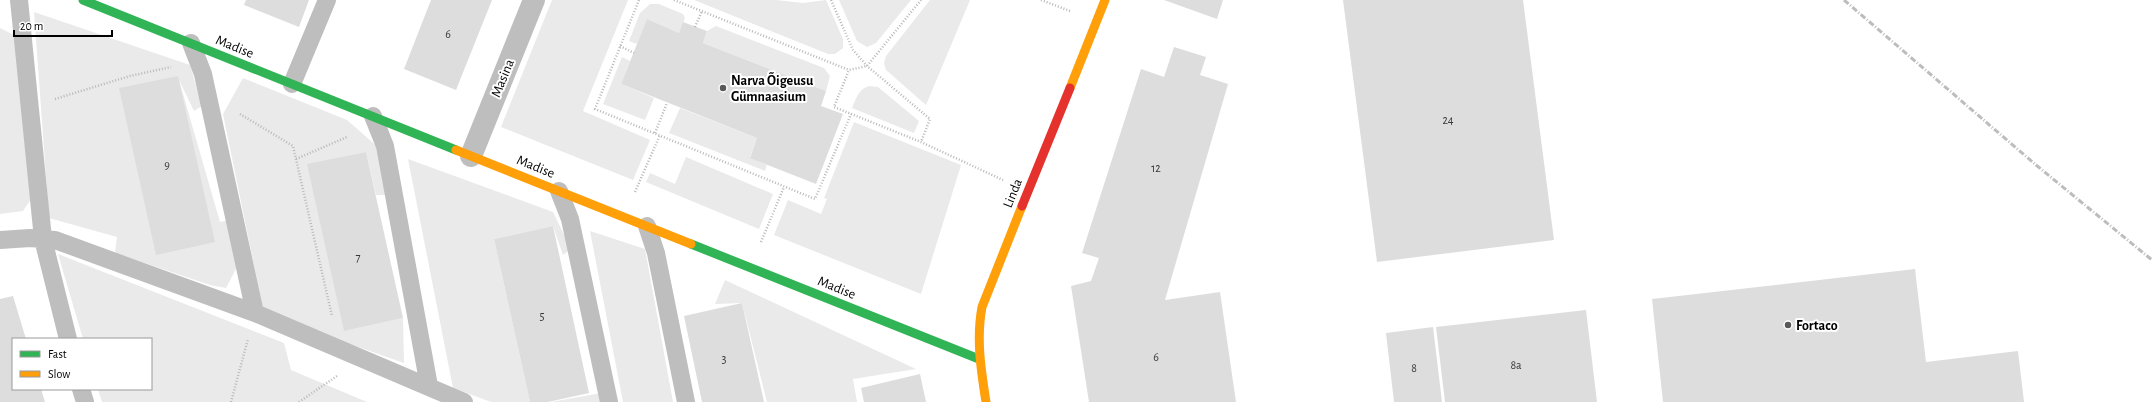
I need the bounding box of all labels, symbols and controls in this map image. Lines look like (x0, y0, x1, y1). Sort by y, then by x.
scale bar (14, 12, 112, 38)
text: 20 m (20, 20, 43, 32)
house number: 6 (445, 28, 451, 40)
street label: Madise (214, 33, 256, 61)
street label: Masina (489, 57, 517, 99)
place label: Narva Õigeusu Gümnaasium (731, 72, 814, 104)
marker: Narva Õigeusu Gümnaasium (718, 83, 728, 93)
house number: 24 (1442, 114, 1454, 126)
street label: Madise (515, 153, 557, 181)
house number: 9 (164, 159, 170, 171)
house number: 12 (1151, 162, 1161, 174)
street label: Linda (1001, 176, 1025, 210)
house number: 7 (355, 251, 361, 263)
street label: Madise (816, 274, 858, 302)
house number: 5 (539, 310, 545, 322)
place label: Fortaco (1796, 319, 1838, 333)
marker: Fortaco (1783, 320, 1793, 330)
legend (12, 338, 152, 390)
text: Fast (48, 348, 67, 360)
house number: 6 (1153, 351, 1159, 363)
house number: 3 (722, 353, 727, 365)
house number: 8a (1510, 359, 1522, 371)
house number: 8 (1411, 362, 1417, 374)
text: Slow (48, 368, 70, 380)

